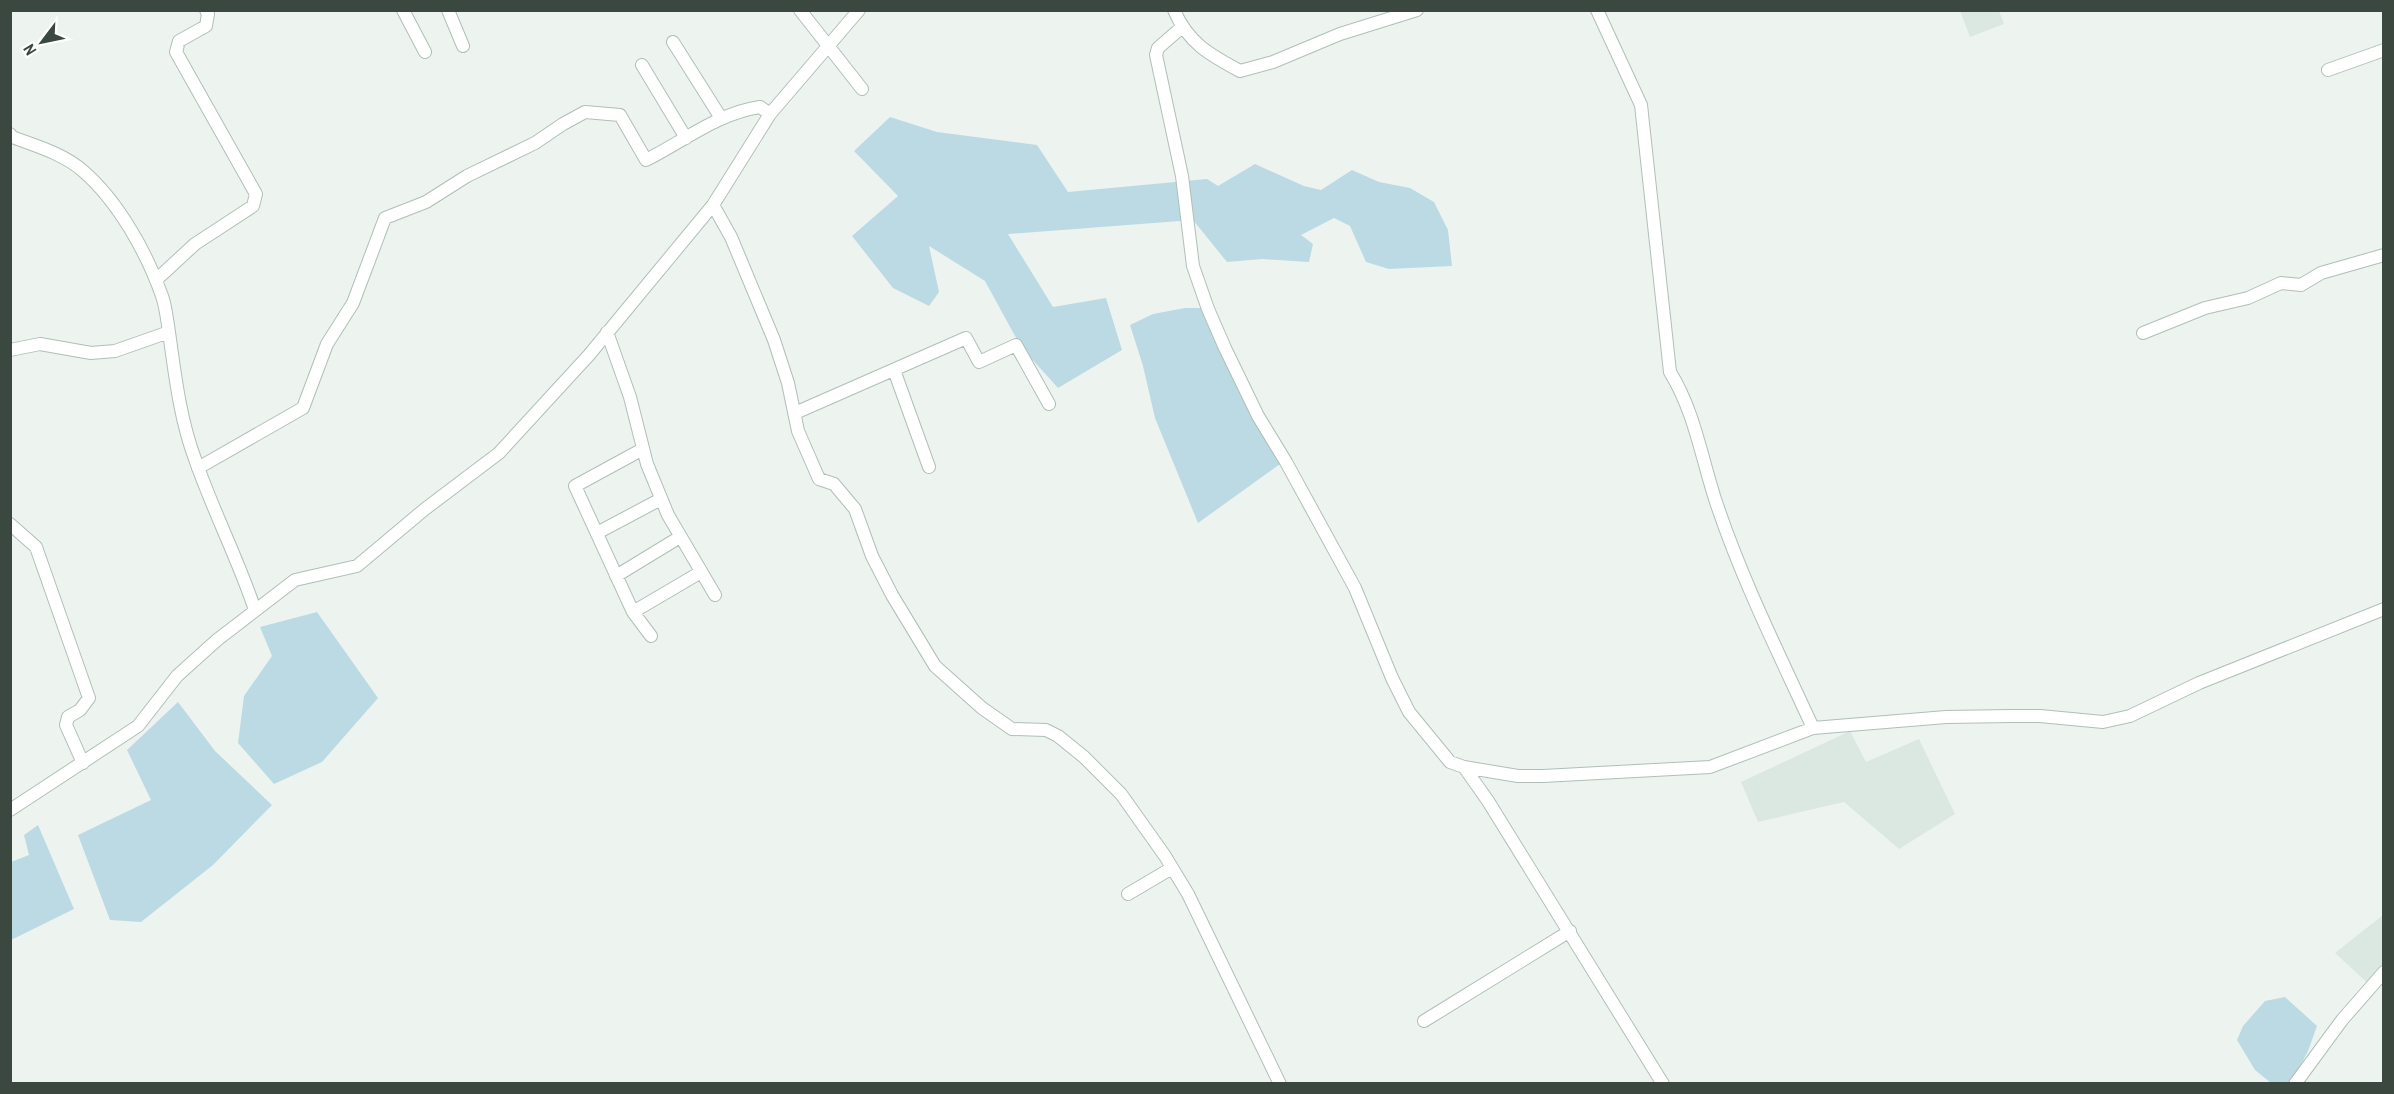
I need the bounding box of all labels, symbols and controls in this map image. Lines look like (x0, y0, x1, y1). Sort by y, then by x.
north arrow (12, 12, 72, 72)
text: N (17, 40, 41, 60)

